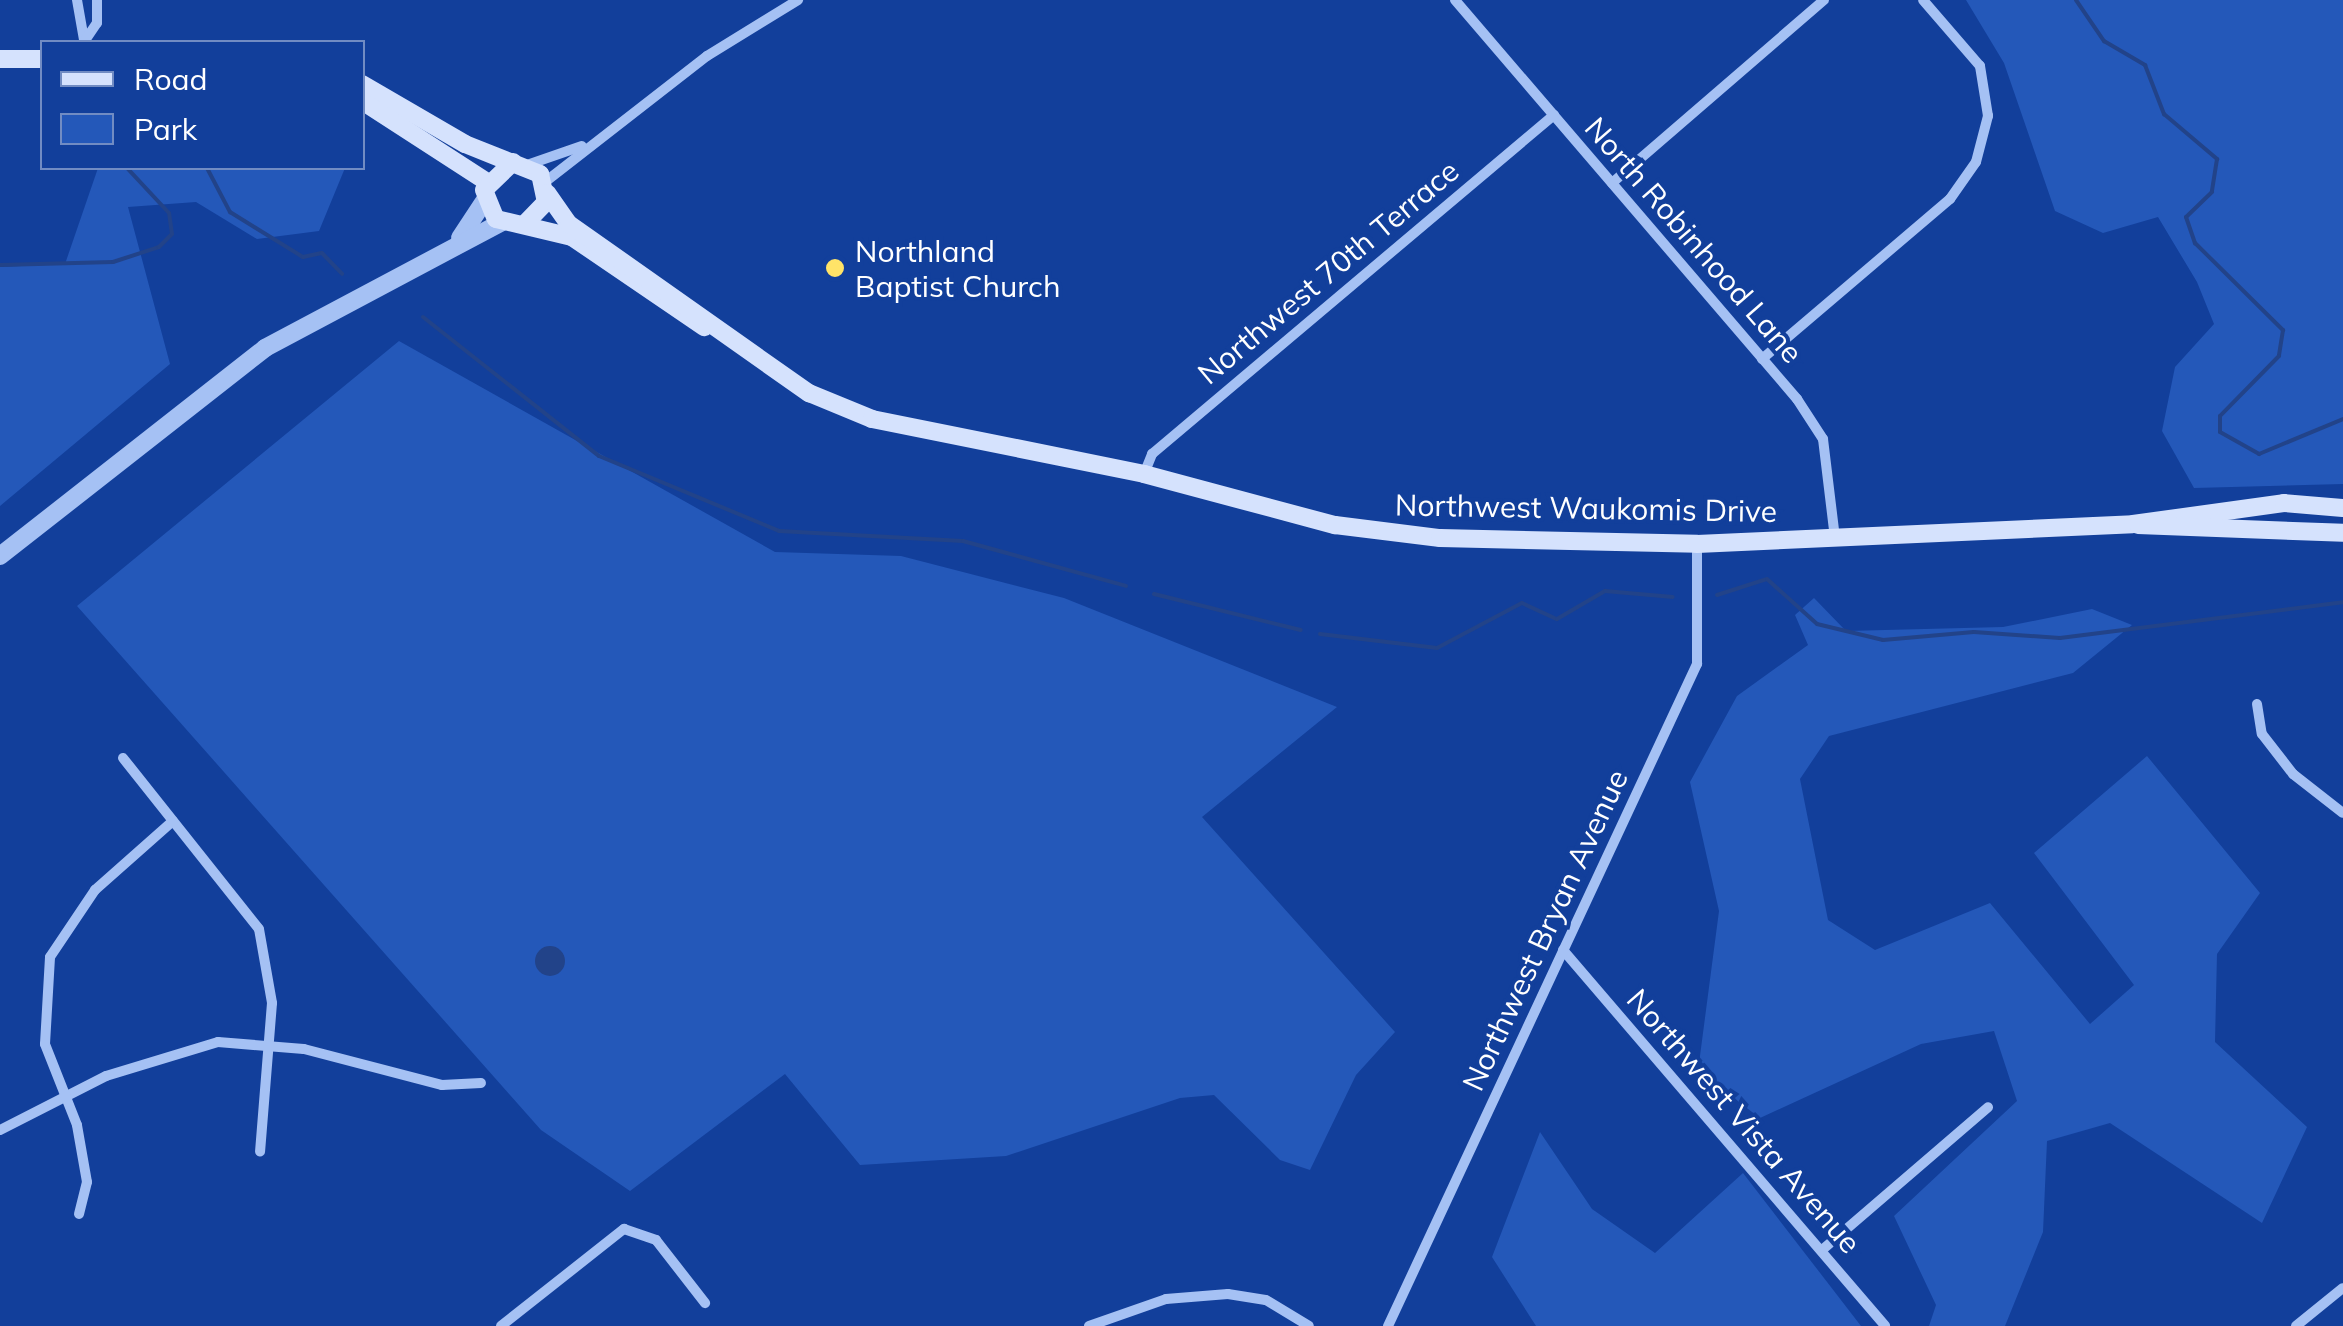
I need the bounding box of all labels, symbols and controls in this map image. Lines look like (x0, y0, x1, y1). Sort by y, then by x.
legend (40, 40, 365, 170)
text: Road (134, 60, 208, 98)
text: Park (134, 110, 197, 148)
street label: North Robinhood Lane (1578, 110, 1810, 370)
street label: Northwest 70th Terrace (1190, 152, 1466, 392)
place label: Northland Baptist Church (855, 233, 1060, 304)
marker: Northland Baptist Church (824, 257, 846, 279)
street label: Northwest Waukomis Drive (1395, 487, 1777, 529)
street label: Northwest Bryan Avenue (1455, 764, 1635, 1096)
street label: Northwest Vista Avenue (1620, 982, 1868, 1260)

